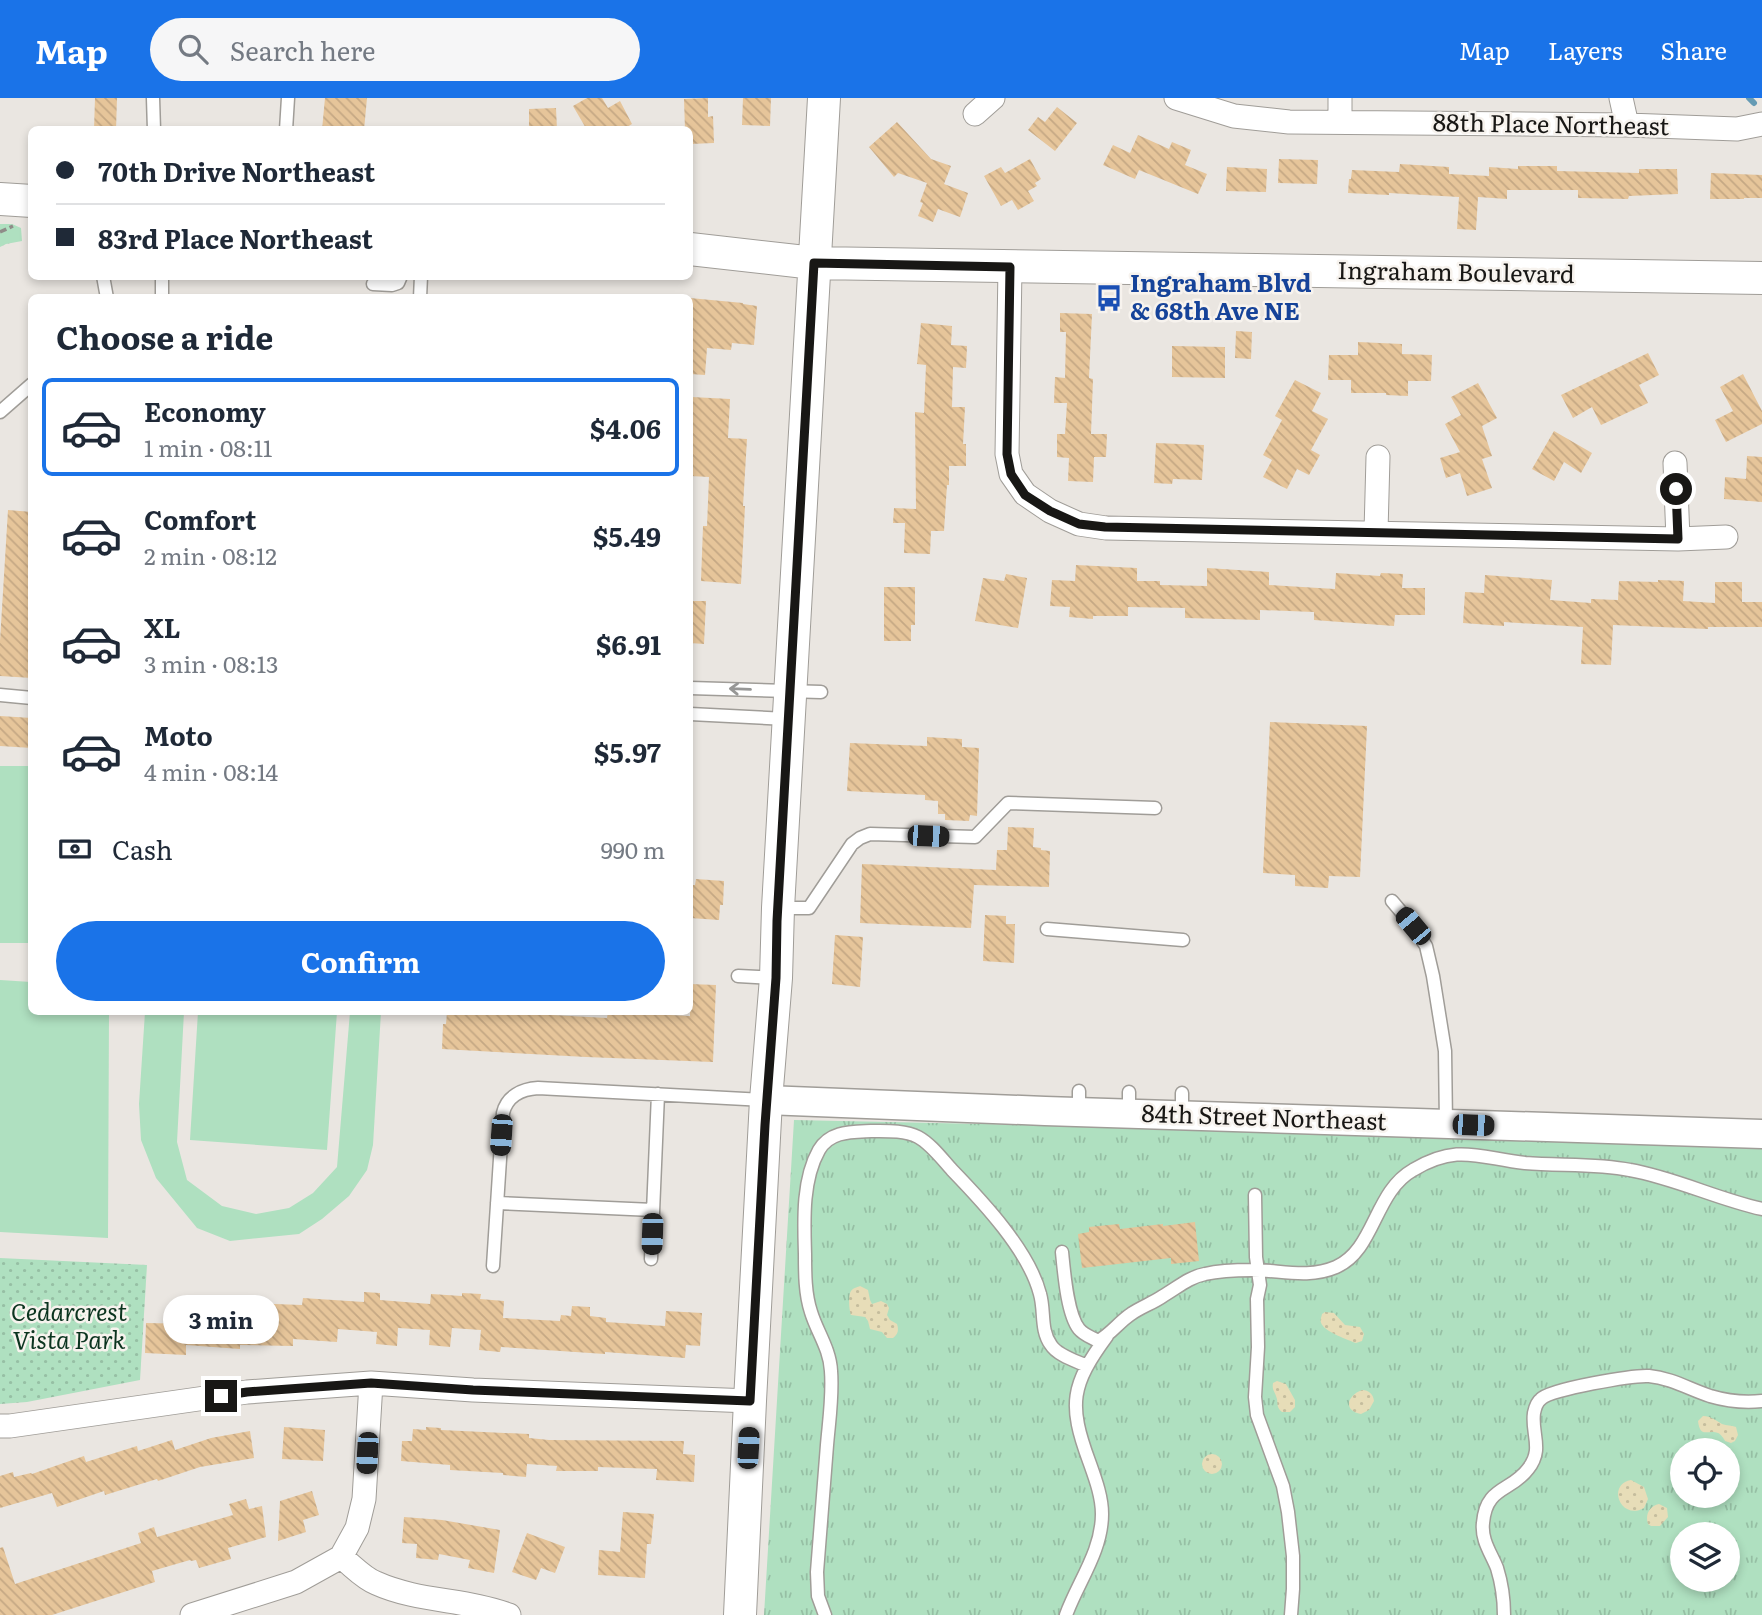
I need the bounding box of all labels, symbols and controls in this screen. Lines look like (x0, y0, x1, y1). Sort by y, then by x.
search box (150, 18, 640, 81)
text: Map (35, 25, 108, 74)
icon: search (174, 30, 212, 68)
text: Search here (230, 30, 376, 69)
text: Map (1459, 32, 1510, 67)
text: Layers (1548, 32, 1622, 67)
text: Share (1660, 32, 1727, 67)
street label: 88th Place Northeast (1433, 103, 1670, 142)
text: 70th Drive Northeast (98, 151, 375, 190)
text: 83rd Place Northeast (98, 218, 373, 257)
street label: Ingraham Boulevard (1337, 251, 1575, 290)
place label: Ingraham Blvd & 68th Ave NE (1130, 264, 1312, 327)
bus stop icon: Ingraham Blvd & 68th Ave NE (1094, 283, 1124, 313)
text: Choose a ride (56, 312, 273, 360)
text: Economy (144, 391, 266, 430)
icon: car (60, 396, 123, 459)
text: $4.06 (590, 408, 661, 447)
text: 1 min · 08:11 (144, 430, 272, 464)
route start (1660, 473, 1692, 505)
text: Comfort (144, 499, 256, 538)
icon: car (60, 504, 123, 567)
text: $5.49 (593, 516, 661, 555)
text: 2 min · 08:12 (144, 538, 277, 572)
text: XL (144, 607, 181, 646)
icon: car (60, 612, 123, 675)
text: $6.91 (596, 624, 661, 663)
text: 3 min · 08:13 (144, 646, 279, 680)
one-way arrow (729, 683, 752, 696)
text: Moto (144, 715, 213, 754)
icon: car (60, 720, 123, 783)
text: $5.97 (594, 732, 661, 771)
text: 4 min · 08:14 (144, 754, 278, 788)
car (907, 825, 950, 847)
text: Cash (112, 829, 173, 868)
icon: cash (56, 830, 94, 868)
text: 990 m (601, 832, 665, 866)
car (1392, 903, 1435, 949)
button: Confirm (56, 921, 665, 1001)
street label: 84th Street Northeast (1141, 1094, 1388, 1137)
car (490, 1113, 513, 1157)
car (1452, 1114, 1495, 1136)
car (641, 1213, 664, 1255)
park label: Cedarcrest Vista Park (11, 1293, 127, 1356)
callout: 3 min (163, 1294, 279, 1344)
text: 3 min (189, 1302, 253, 1336)
route end (205, 1380, 237, 1412)
car (737, 1426, 760, 1470)
car (356, 1431, 379, 1475)
map controls (1670, 1438, 1740, 1592)
button: locate (1670, 1438, 1740, 1508)
button: layers (1670, 1522, 1740, 1592)

